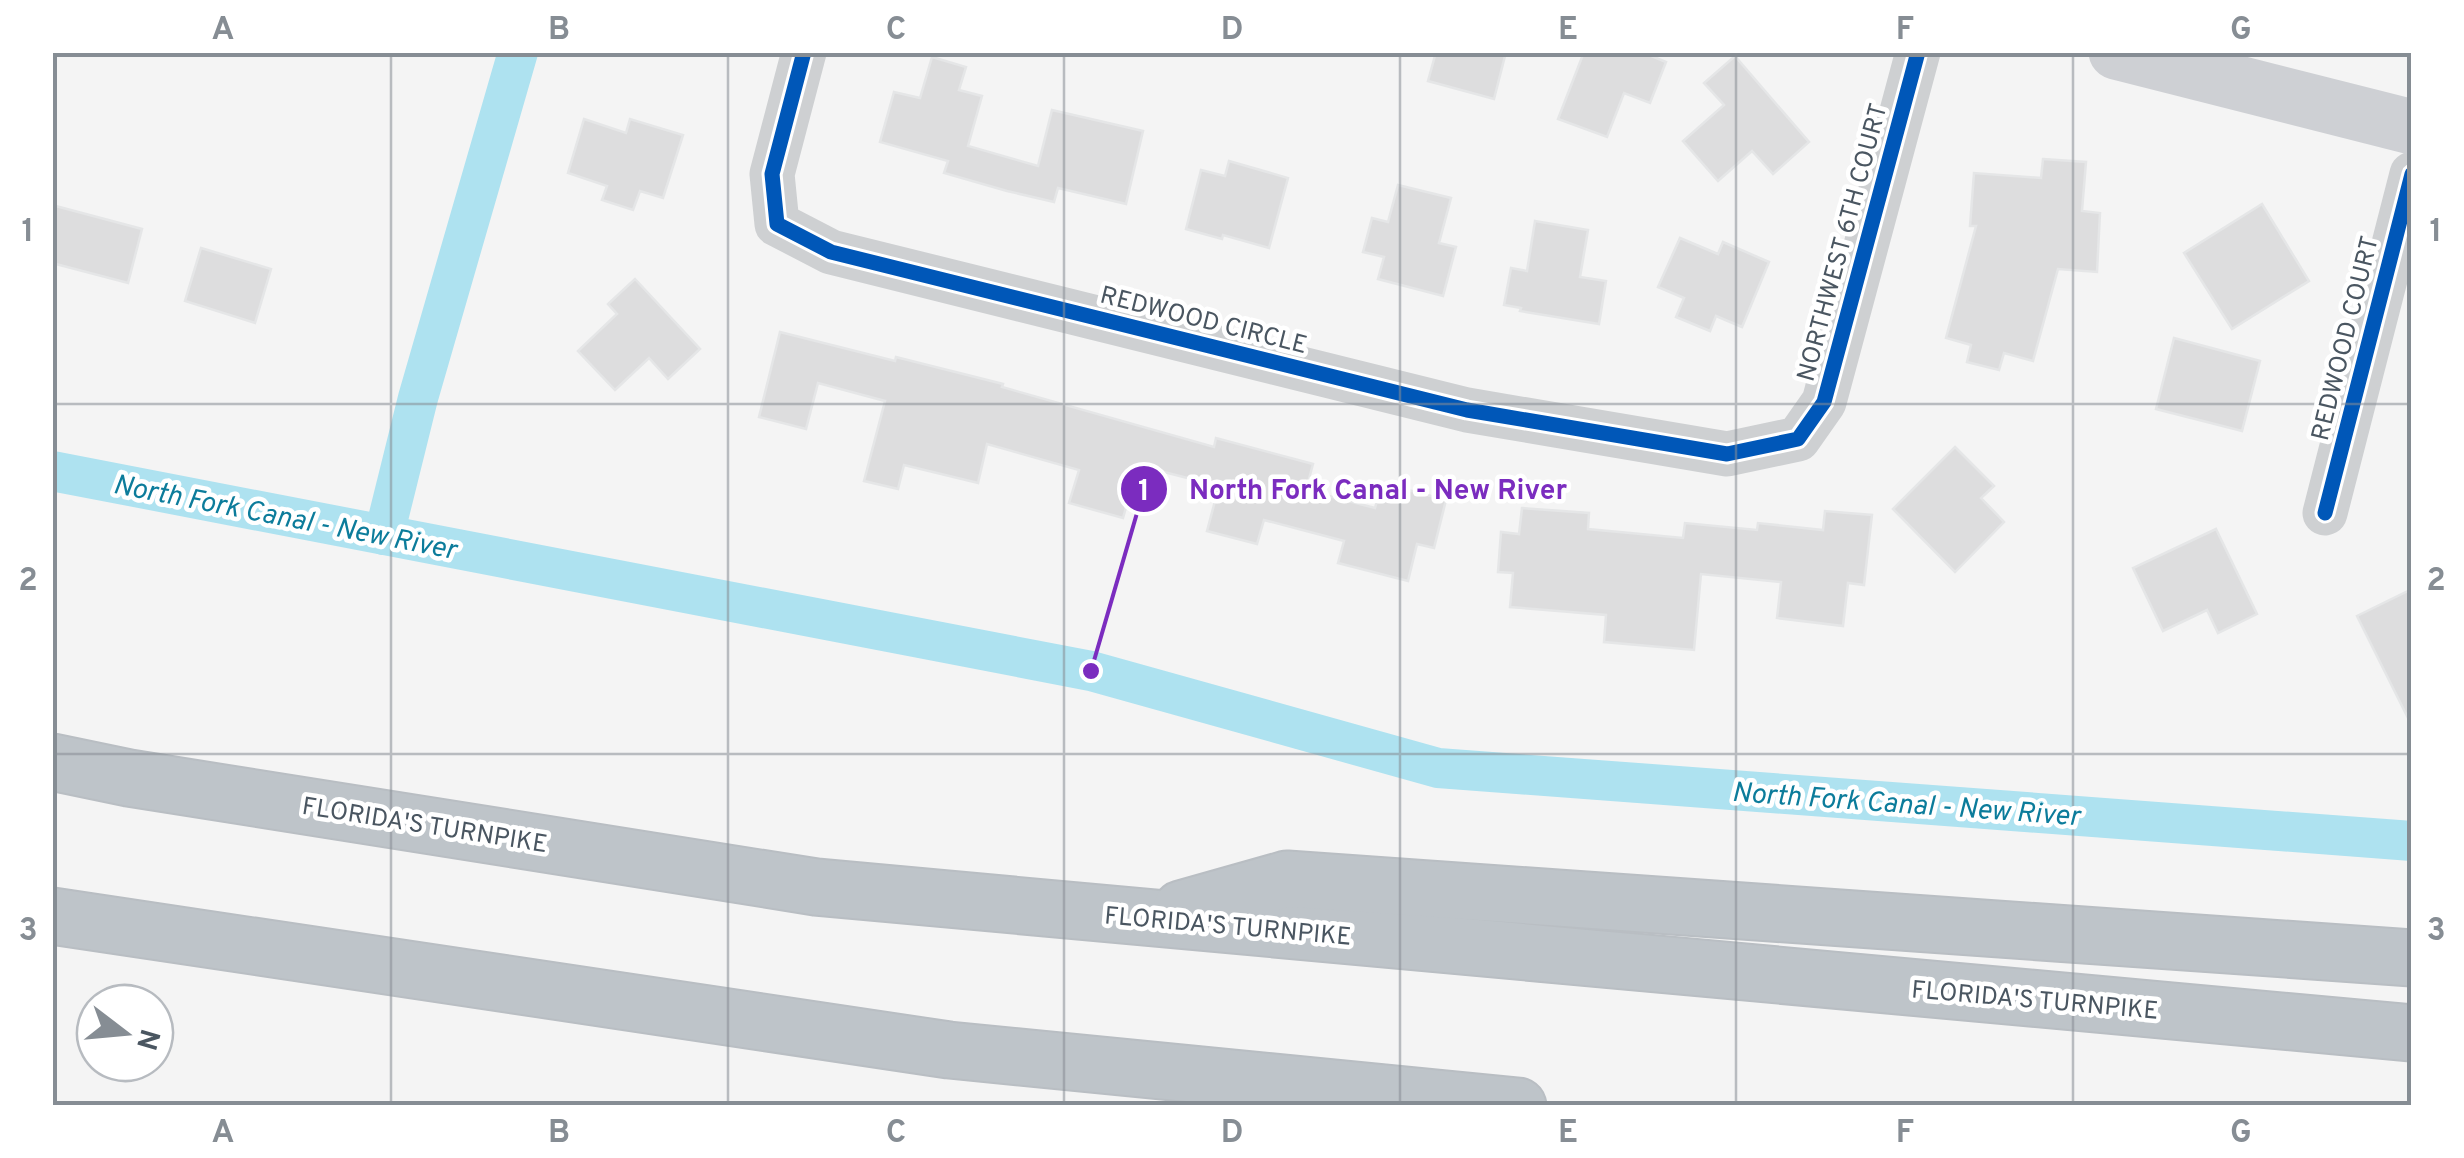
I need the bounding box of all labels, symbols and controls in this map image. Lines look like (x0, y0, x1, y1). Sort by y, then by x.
text: A (212, 11, 234, 51)
text: B (548, 11, 570, 51)
text: C (886, 11, 906, 51)
text: D (1221, 11, 1243, 51)
text: E (1558, 11, 1578, 51)
text: F (1896, 11, 1914, 51)
text: G (2230, 11, 2252, 51)
street label: NORTHWEST 6TH COURT (1791, 100, 1896, 385)
text: 1 (22, 213, 34, 253)
text: 1 (2430, 213, 2442, 253)
street label: REDWOOD COURT (2306, 233, 2388, 444)
street label: REDWOOD CIRCLE (1096, 281, 1310, 363)
callout: North Fork Canal - New River (1119, 460, 1587, 518)
water label: North Fork Canal - New River (110, 468, 461, 570)
text: 1 (1138, 474, 1150, 511)
text: North Fork Canal - New River (1189, 474, 1567, 510)
text: 2 (18, 562, 38, 602)
text: 2 (2426, 562, 2446, 602)
water label: North Fork Canal - New River (1731, 776, 2083, 836)
street label: FLORIDA'S TURNPIKE (300, 792, 550, 862)
street label: FLORIDA'S TURNPIKE (1103, 901, 1353, 955)
text: 3 (18, 912, 38, 952)
text: 3 (2426, 912, 2446, 952)
street label: FLORIDA'S TURNPIKE (1910, 975, 2160, 1029)
north arrow (75, 983, 175, 1083)
text: N (126, 1024, 166, 1054)
text: A (212, 1114, 234, 1154)
text: B (548, 1114, 570, 1154)
text: C (886, 1114, 906, 1154)
text: D (1221, 1114, 1243, 1154)
text: E (1558, 1114, 1578, 1154)
text: F (1896, 1114, 1914, 1154)
text: G (2230, 1114, 2252, 1154)

